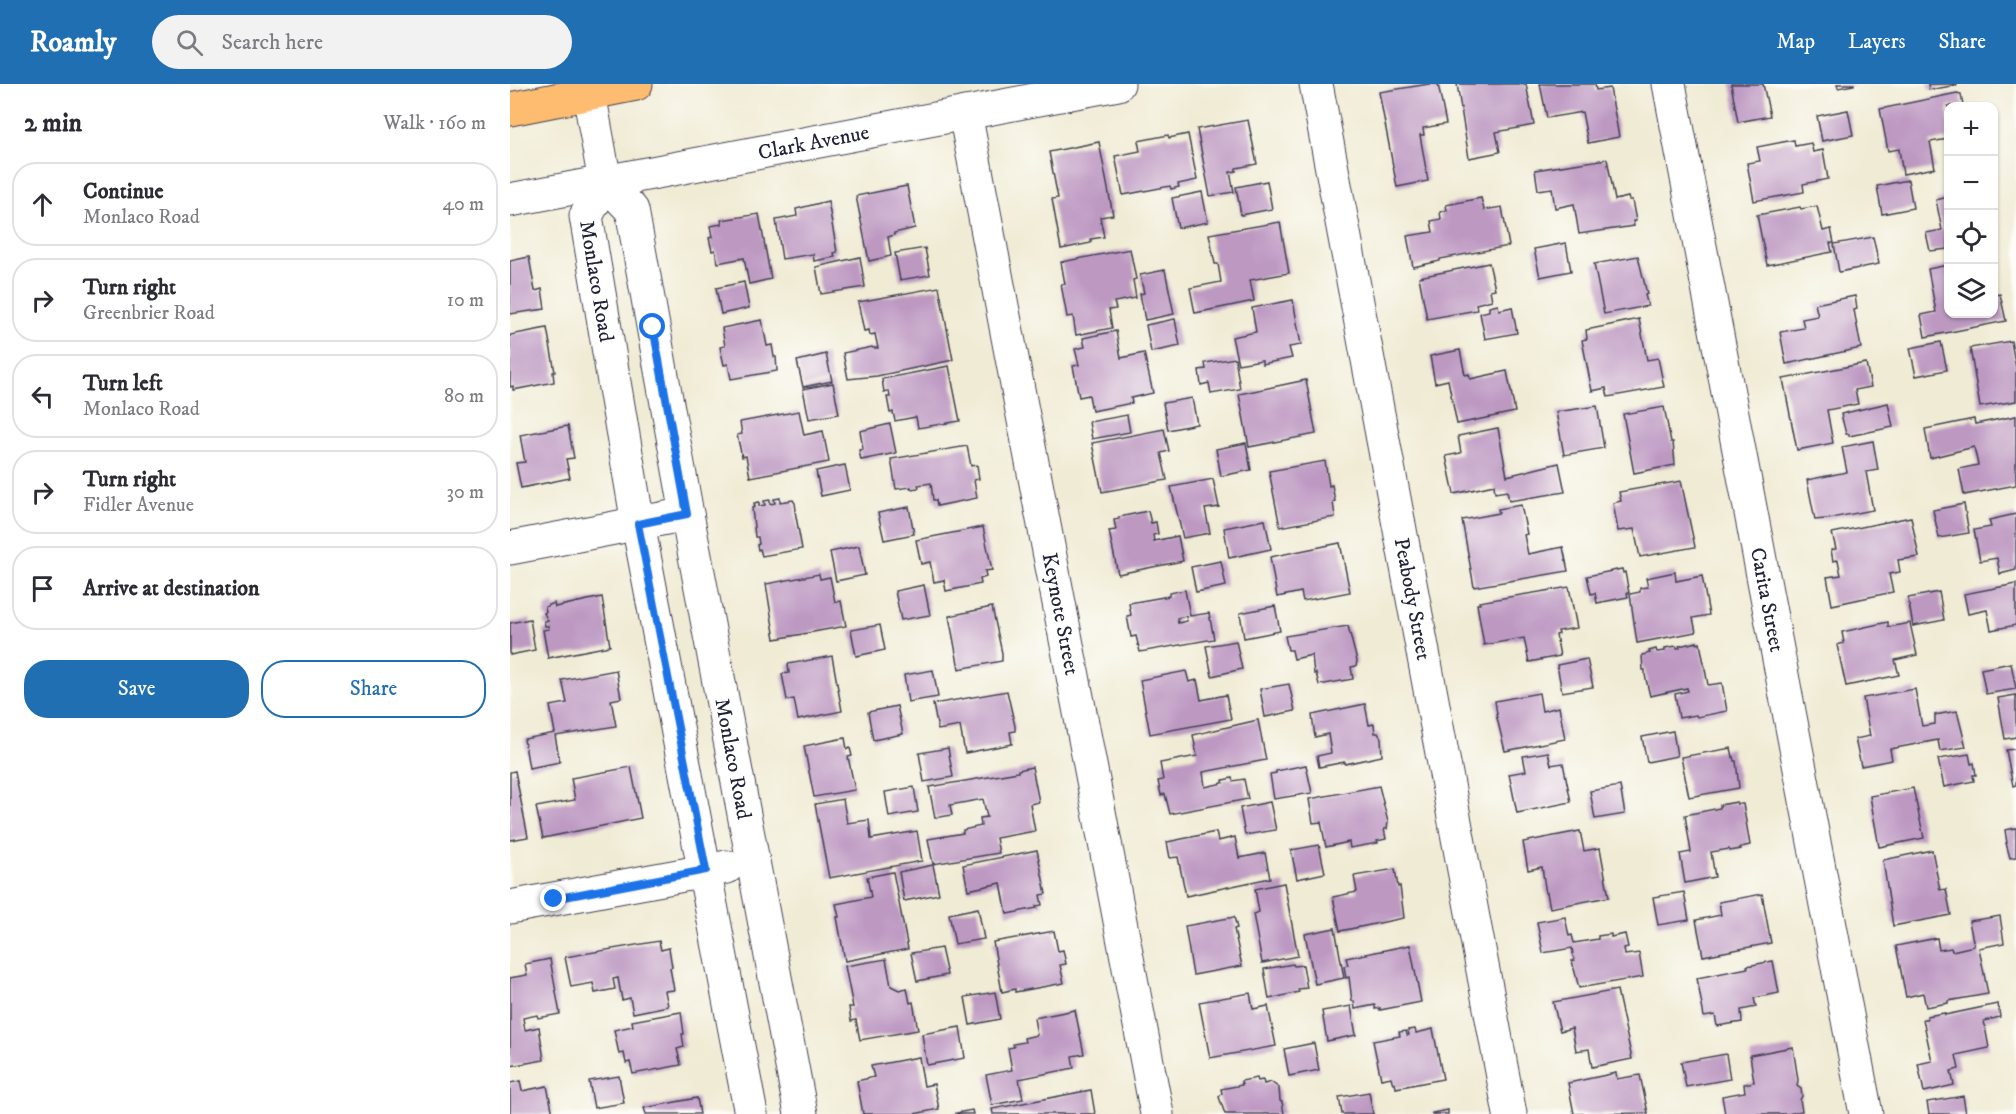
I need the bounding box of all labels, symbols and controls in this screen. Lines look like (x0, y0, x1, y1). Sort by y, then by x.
search box (152, 15, 572, 69)
text: Roamly (30, 25, 116, 60)
icon: search (173, 26, 206, 59)
text: Search here (221, 29, 323, 56)
text: Map (1776, 29, 1815, 55)
text: Layers (1848, 29, 1906, 55)
text: Share (1939, 29, 1986, 55)
map controls (1944, 102, 1998, 318)
button: + (1944, 102, 1998, 156)
text: 2 min (24, 107, 82, 140)
text: Walk · 160 m (383, 111, 486, 136)
street label: Clark Avenue (756, 120, 872, 166)
button: − (1944, 156, 1998, 210)
text: Continue (83, 178, 164, 205)
icon: ahead (26, 188, 59, 221)
text: 40 m (442, 192, 484, 217)
text: Monlaco Road (83, 205, 200, 230)
button: locate (1944, 210, 1998, 264)
street label: Monlaco Road (573, 219, 619, 344)
button: layers (1944, 264, 1998, 318)
text: Turn right (83, 274, 176, 301)
icon: right (26, 284, 59, 317)
text: 10 m (447, 288, 484, 313)
text: Greenbrier Road (83, 301, 215, 326)
route start (639, 313, 665, 339)
text: Turn left (83, 370, 163, 397)
icon: left (26, 380, 59, 413)
text: 80 m (444, 384, 484, 409)
text: Monlaco Road (83, 397, 200, 422)
text: Turn right (83, 466, 176, 493)
icon: right (26, 476, 59, 509)
text: 30 m (446, 480, 484, 505)
text: Fidler Avenue (83, 493, 194, 518)
street label: Peabody Street (1388, 536, 1436, 663)
street label: Carita Street (1744, 545, 1789, 655)
street label: Keynote Street (1036, 551, 1085, 678)
icon: arrive (26, 572, 59, 605)
text: Arrive at destination (83, 575, 260, 602)
button: Save (24, 660, 249, 718)
button: Share (261, 660, 486, 718)
street label: Monlaco Road (708, 696, 757, 822)
route end (540, 885, 566, 911)

